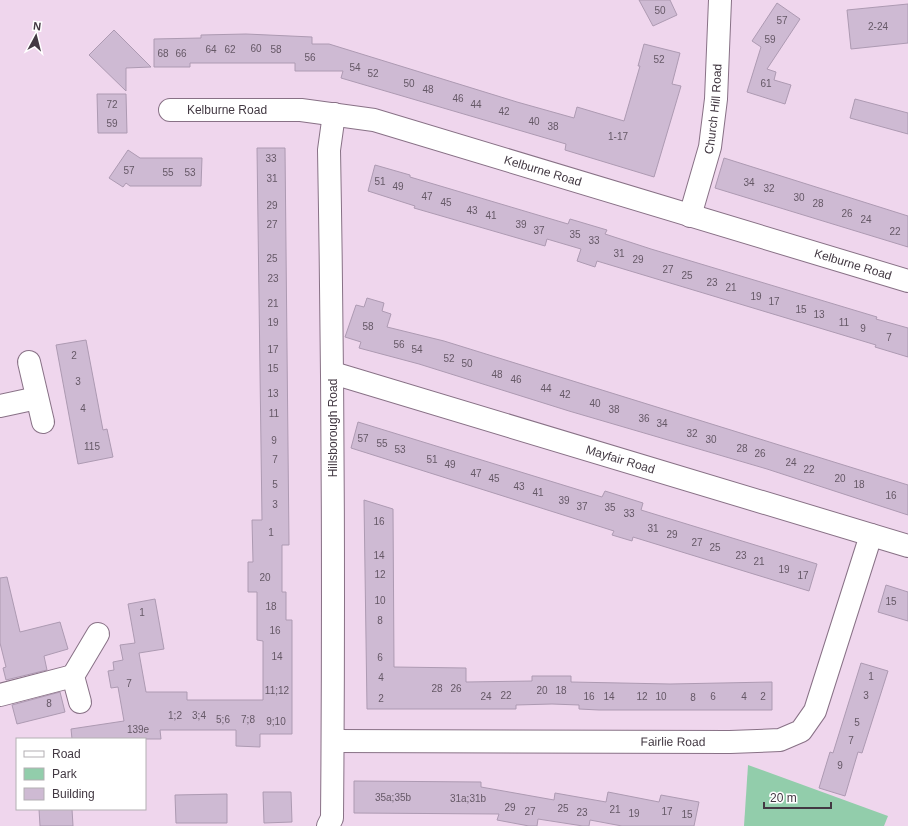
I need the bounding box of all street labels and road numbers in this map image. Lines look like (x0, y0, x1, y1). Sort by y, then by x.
street label: Church Hill Road (701, 64, 724, 156)
street label: Kelburne Road (187, 103, 267, 117)
street label: Kelburne Road (502, 153, 583, 189)
street label: Kelburne Road (813, 246, 893, 283)
street label: Hillsborough Road (326, 379, 340, 477)
street label: Mayfair Road (584, 442, 657, 476)
street label: Fairlie Road (641, 735, 705, 749)

